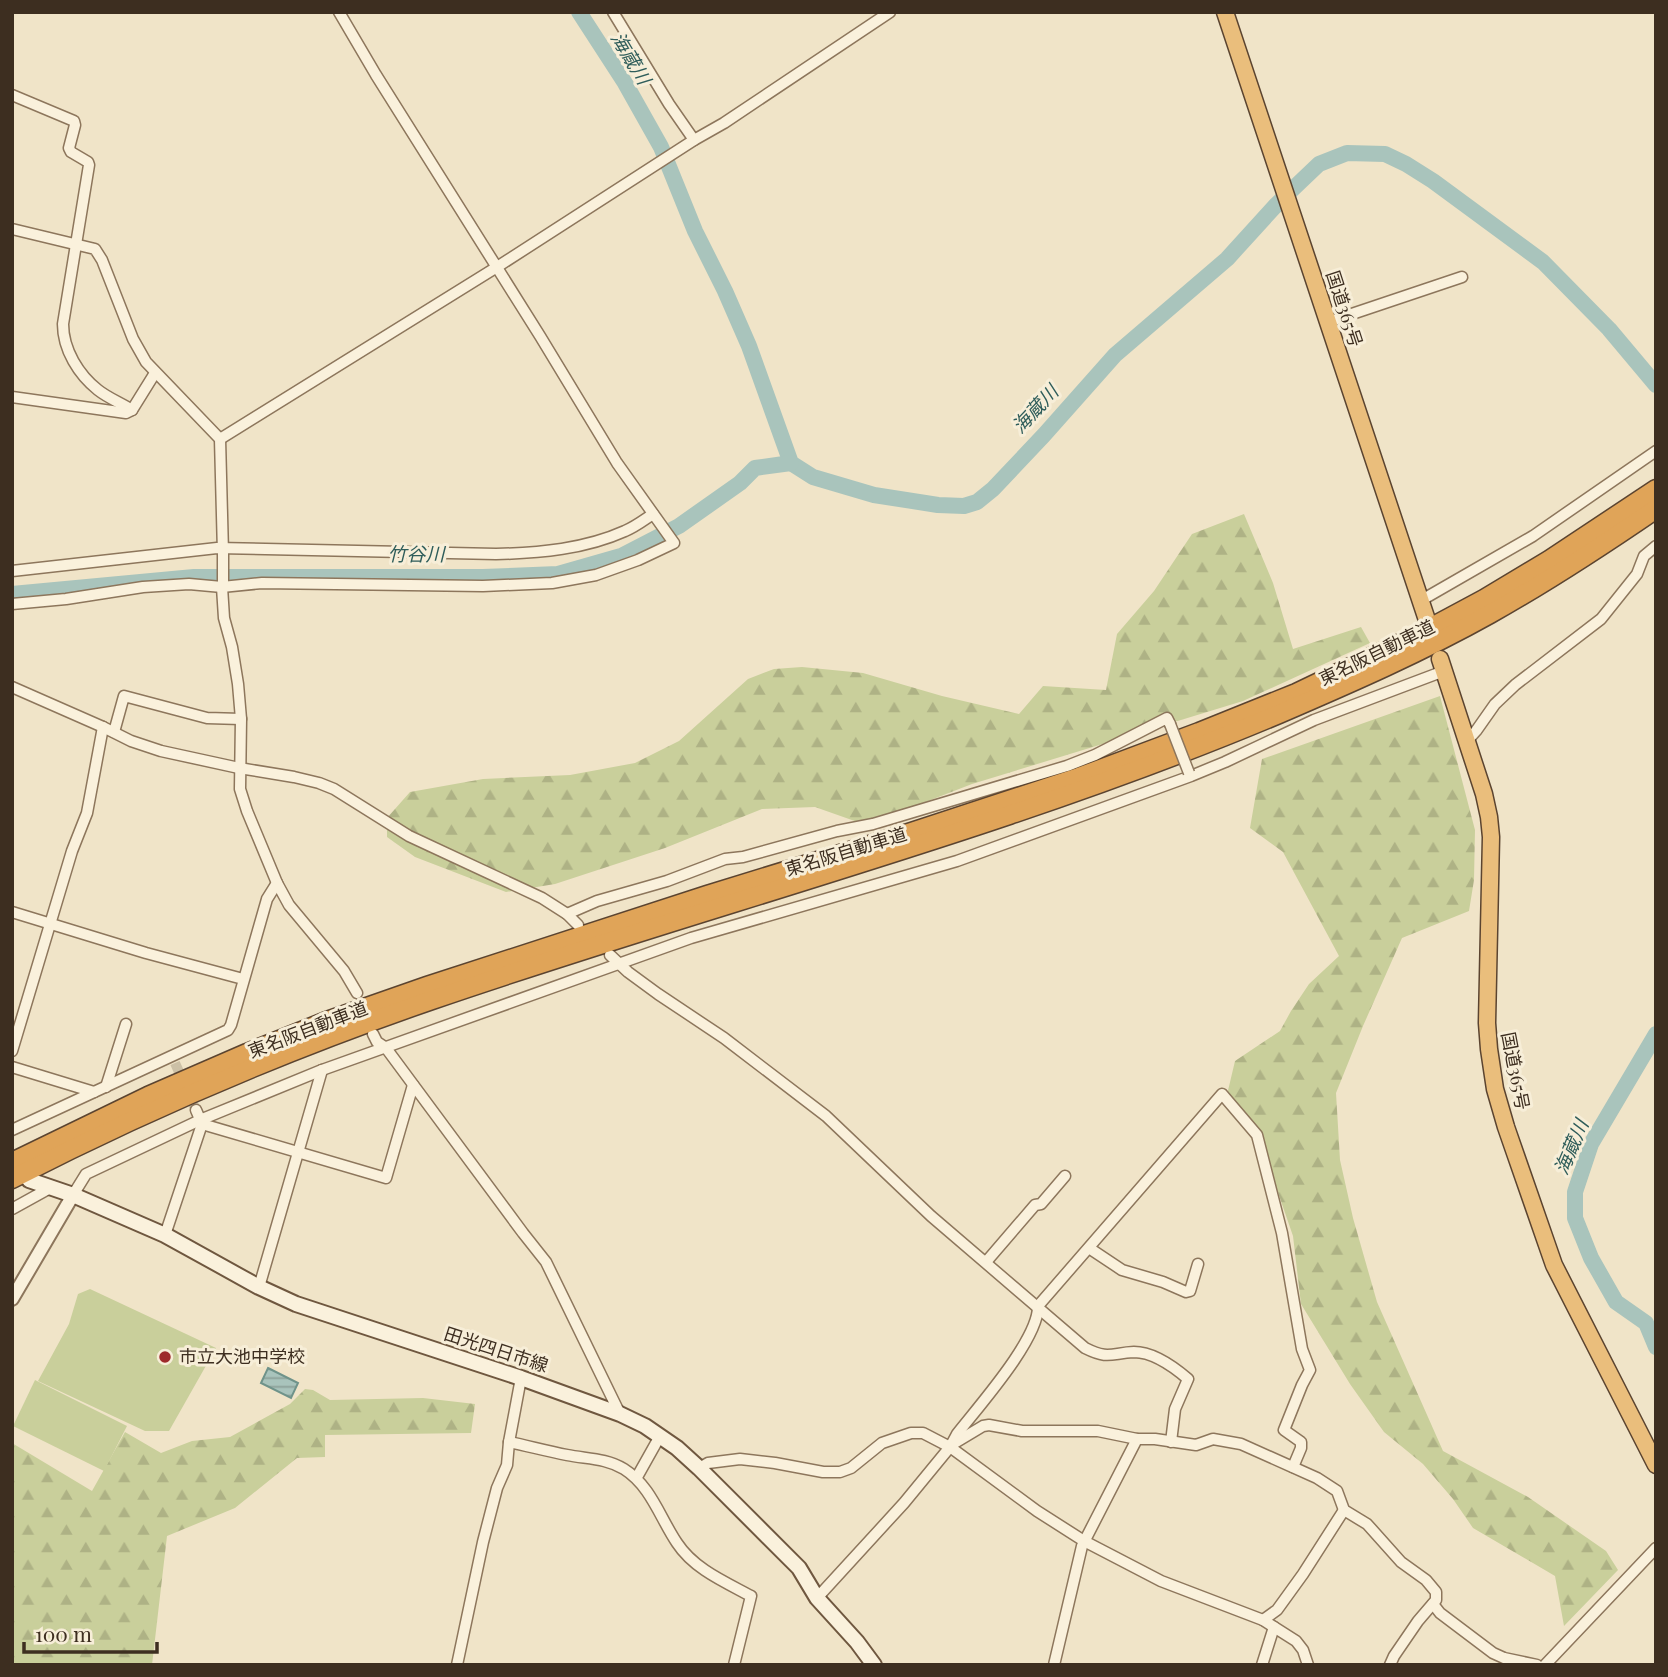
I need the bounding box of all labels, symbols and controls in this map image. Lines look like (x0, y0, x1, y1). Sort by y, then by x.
water label: 海蔵川 (606, 26, 659, 90)
street label: 国道365号 (1321, 267, 1369, 350)
water label: 海蔵川 (1005, 377, 1065, 438)
water label: 竹谷川 (387, 540, 446, 566)
street label: 東名阪自動車道 (1315, 614, 1438, 691)
street label: 東名阪自動車道 (782, 821, 909, 881)
street label: 東名阪自動車道 (245, 995, 371, 1063)
street label: 国道365号 (1497, 1030, 1535, 1112)
water label: 海蔵川 (1547, 1113, 1594, 1178)
street label: 田光四日市線 (441, 1321, 551, 1377)
place label: 市立大池中学校 (179, 1344, 305, 1368)
marker: 市立大池中学校 (157, 1349, 173, 1365)
scale bar (24, 1610, 158, 1654)
text: 100 m (35, 1619, 92, 1647)

